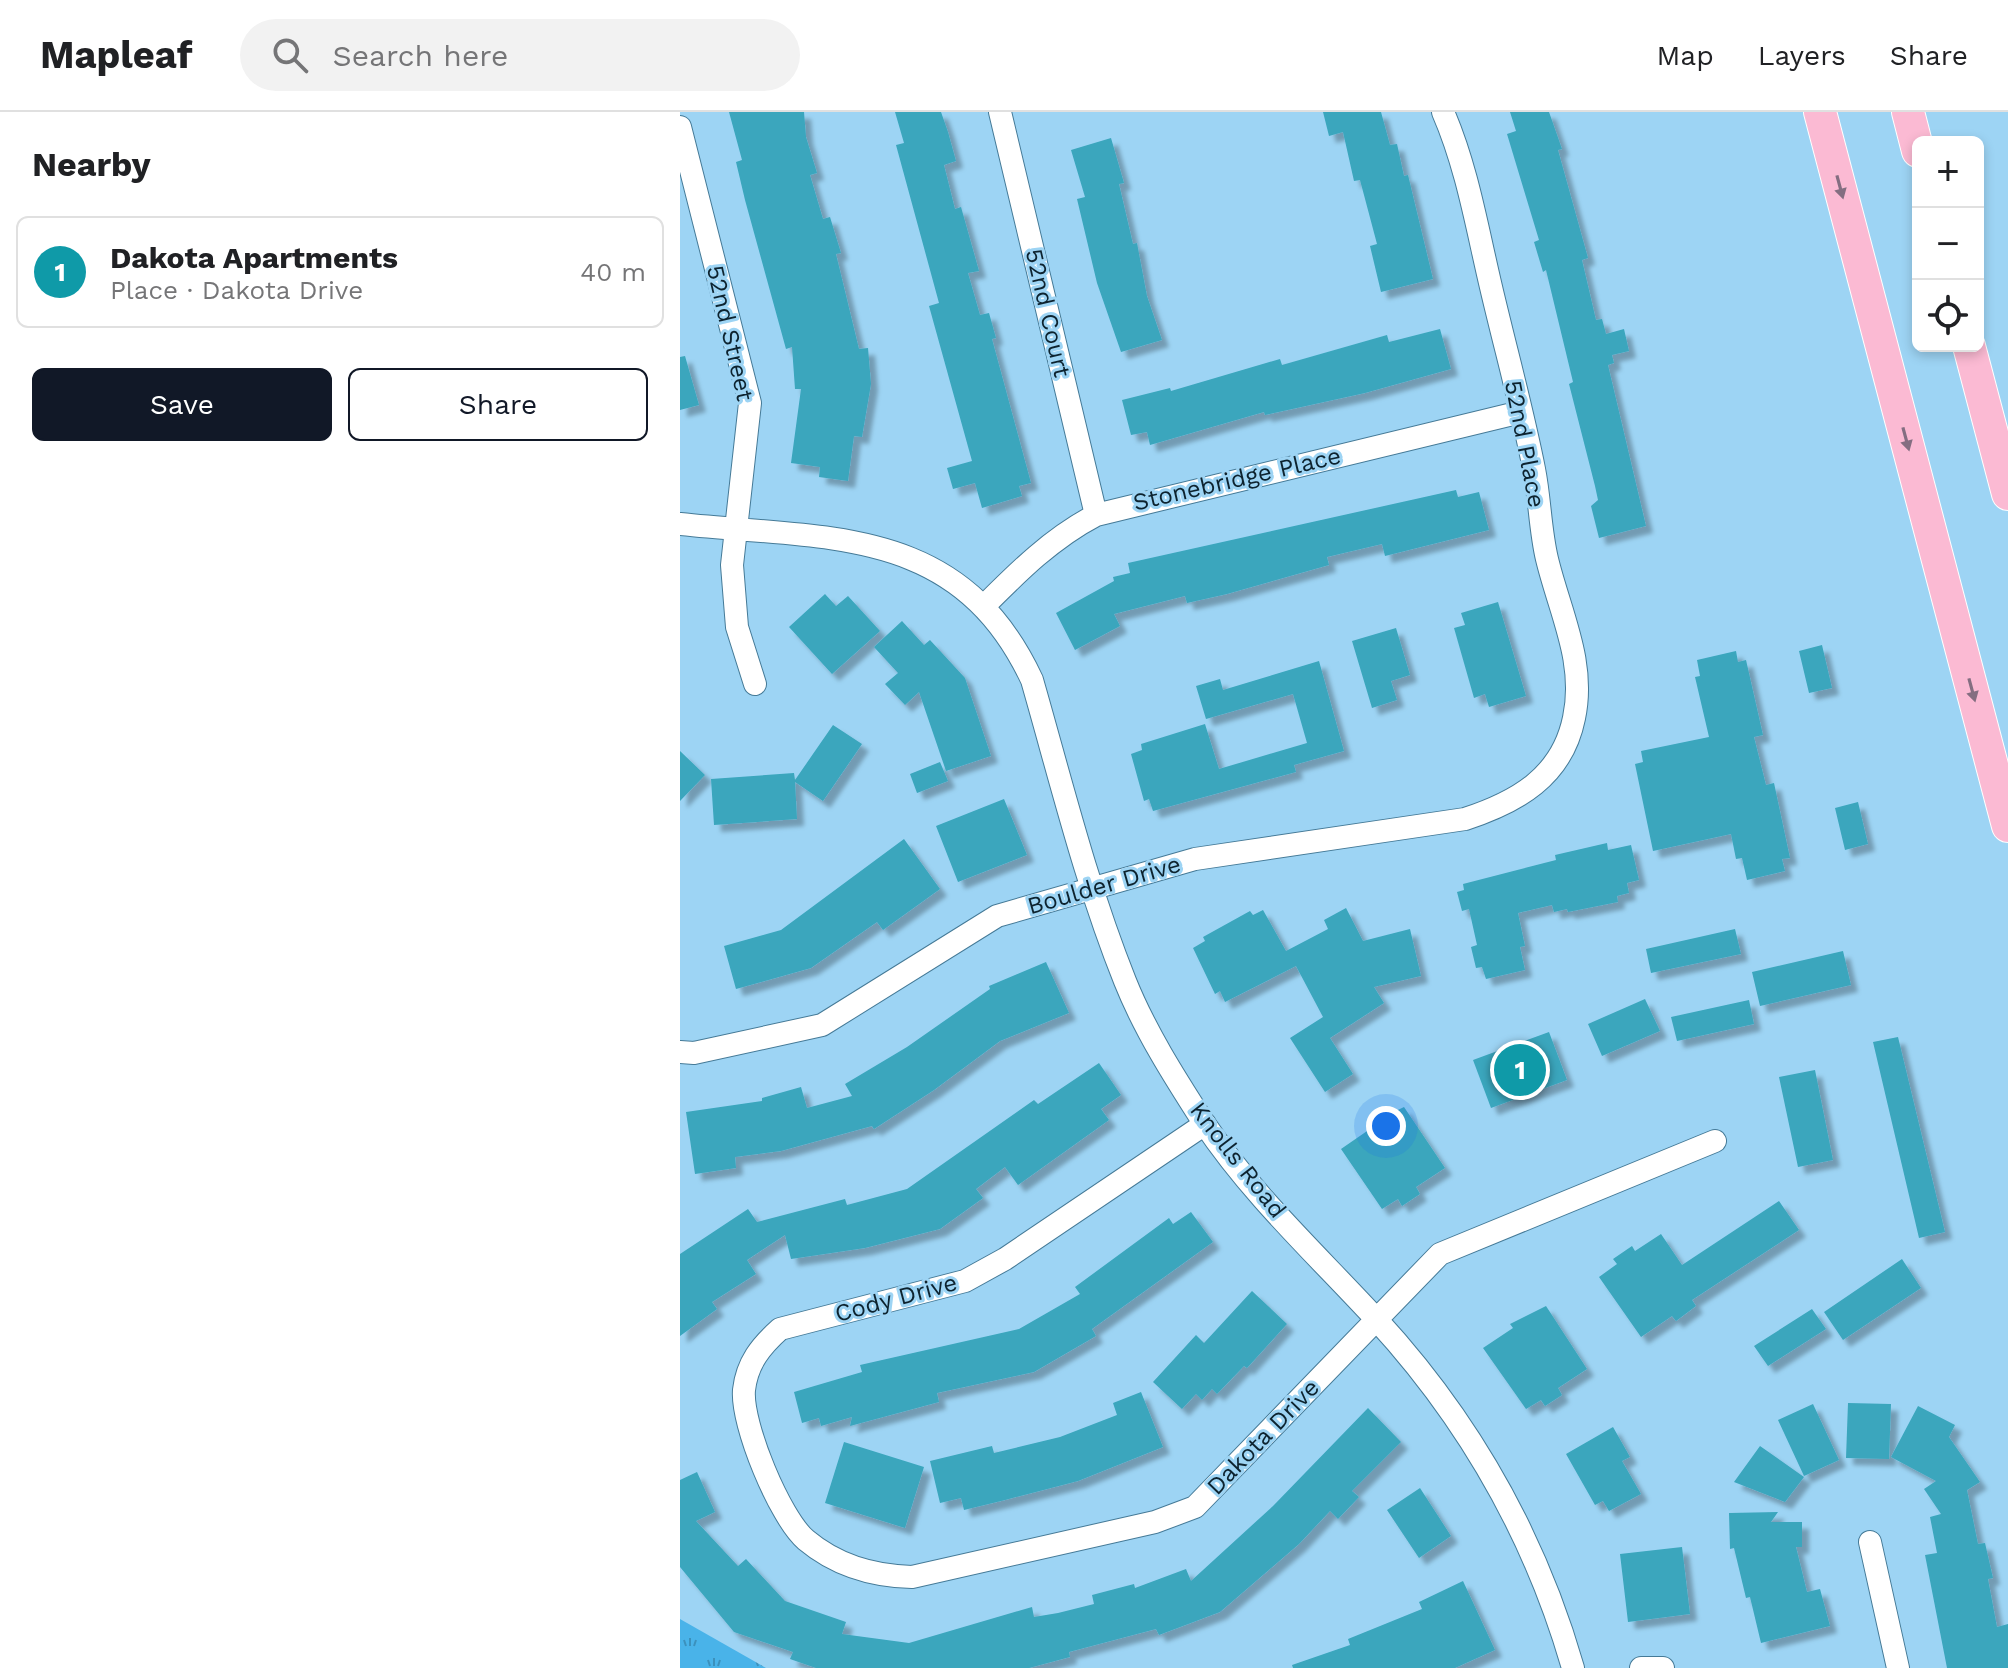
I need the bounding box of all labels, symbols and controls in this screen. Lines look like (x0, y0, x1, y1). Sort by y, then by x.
search box (240, 19, 800, 91)
text: Mapleaf (40, 33, 192, 77)
icon: search (268, 33, 312, 77)
text: Search here (332, 38, 508, 73)
text: Map (1657, 39, 1714, 72)
text: Layers (1758, 39, 1846, 72)
text: Share (1890, 39, 1968, 72)
map controls (1912, 136, 1984, 352)
button: + (1912, 136, 1984, 208)
text: Nearby (32, 144, 151, 184)
one-way arrow (1834, 175, 1846, 200)
button: − (1912, 208, 1984, 280)
text: Dakota Apartments (110, 240, 398, 275)
street label: 52nd Court (1020, 246, 1076, 380)
text: 1 (54, 257, 66, 287)
text: 40 m (580, 257, 646, 287)
street label: 52nd Street (701, 262, 759, 404)
text: Place · Dakota Drive (110, 275, 363, 305)
button: locate (1912, 280, 1984, 352)
button: Save (32, 368, 332, 441)
button: Share (348, 368, 648, 441)
street label: 52nd Place (1499, 378, 1551, 510)
one-way arrow (1901, 426, 1913, 451)
street label: Stonebridge Place (1130, 441, 1344, 517)
one-way arrow (1967, 678, 1979, 703)
street label: Boulder Drive (1024, 850, 1184, 920)
pin: 1 (1494, 1040, 1546, 1100)
street label: Knolls Road (1184, 1097, 1292, 1223)
your location (1366, 1106, 1406, 1146)
street label: Cody Drive (832, 1268, 960, 1328)
street label: Dakota Drive (1201, 1374, 1325, 1500)

